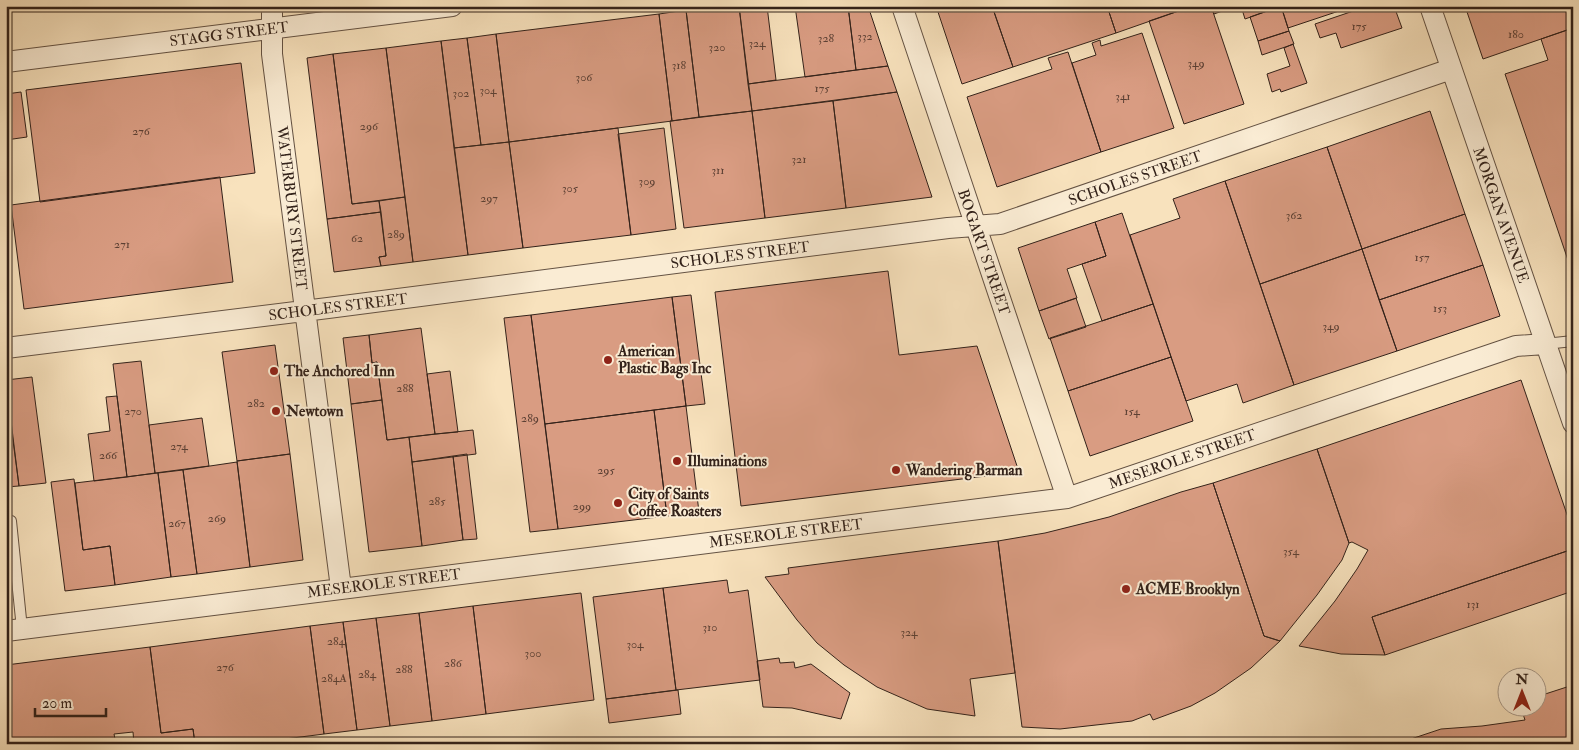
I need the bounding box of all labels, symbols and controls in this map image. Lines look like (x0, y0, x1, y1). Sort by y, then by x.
street label: STAGG STREET (169, 18, 290, 51)
house number: 175 (1351, 19, 1367, 34)
house number: 180 (1508, 27, 1524, 42)
house number: 332 (857, 29, 873, 44)
house number: 328 (818, 31, 835, 46)
house number: 324 (748, 36, 766, 51)
house number: 320 (709, 40, 725, 55)
house number: 349 (1187, 56, 1205, 71)
house number: 318 (672, 58, 687, 73)
house number: 306 (576, 70, 593, 85)
house number: 175 (814, 81, 830, 96)
house number: 304 (479, 83, 497, 98)
house number: 302 (453, 86, 469, 101)
house number: 341 (1115, 89, 1131, 104)
house number: 296 (360, 119, 379, 134)
house number: 276 (132, 124, 151, 139)
street label: WATERBURY STREET (272, 124, 311, 291)
street label: MORGAN AVENUE (1468, 145, 1533, 286)
street label: SCHOLES STREET (1066, 147, 1204, 210)
house number: 321 (792, 152, 806, 167)
house number: 311 (711, 163, 725, 178)
house number: 309 (639, 174, 655, 189)
house number: 305 (562, 181, 579, 196)
street label: BOGART STREET (953, 187, 1014, 318)
house number: 297 (480, 191, 498, 206)
house number: 362 (1286, 208, 1302, 223)
house number: 289 (387, 227, 405, 242)
house number: 62 (351, 231, 363, 246)
house number: 271 (114, 237, 130, 252)
street label: SCHOLES STREET (670, 238, 811, 273)
house number: 157 (1414, 250, 1430, 265)
street label: SCHOLES STREET (268, 290, 409, 325)
house number: 153 (1433, 301, 1447, 316)
house number: 349 (1322, 319, 1340, 334)
place label: American Plastic Bags Inc (617, 342, 712, 379)
marker: American Plastic Bags Inc (602, 354, 614, 366)
place label: The Anchored Inn (283, 362, 395, 381)
marker: The Anchored Inn (268, 365, 280, 377)
house number: 288 (396, 381, 414, 396)
house number: 282 (247, 396, 265, 411)
place label: Newtown (285, 402, 344, 421)
house number: 270 (124, 404, 142, 419)
house number: 154 (1124, 404, 1140, 419)
marker: Newtown (270, 405, 282, 417)
house number: 289 (521, 411, 539, 426)
street label: MESEROLE STREET (1106, 425, 1258, 494)
house number: 274 (170, 439, 188, 454)
house number: 266 (99, 448, 118, 463)
place label: Illuminations (687, 452, 767, 471)
marker: Illuminations (671, 455, 683, 467)
place label: Wandering Barman (905, 461, 1023, 481)
house number: 295 (597, 463, 615, 478)
marker: Wandering Barman (890, 464, 902, 476)
place label: City of Saints Coffee Roasters (628, 485, 721, 521)
house number: 285 (429, 494, 446, 509)
marker: City of Saints Coffee Roasters (612, 497, 624, 509)
house number: 299 (573, 499, 591, 514)
house number: 269 (208, 511, 226, 526)
street label: MESEROLE STREET (708, 515, 864, 552)
house number: 267 (168, 516, 186, 531)
house number: 354 (1283, 544, 1300, 559)
street label: MESEROLE STREET (306, 565, 462, 602)
place label: ACME Brooklyn (1135, 580, 1240, 600)
marker: ACME Brooklyn (1120, 583, 1132, 595)
house number: 131 (1466, 597, 1480, 612)
house number: 310 (703, 620, 717, 635)
house number: 324 (900, 625, 918, 640)
house number: 284 (327, 634, 346, 649)
house number: 304 (626, 637, 644, 652)
house number: 300 (525, 646, 541, 661)
house number: 286 (444, 656, 463, 671)
house number: 276 (216, 660, 235, 675)
house number: 288 (395, 662, 413, 677)
house number: 284 (358, 667, 377, 682)
north arrow (1496, 668, 1546, 718)
house number: 284A (321, 671, 347, 686)
text: N (1515, 671, 1529, 688)
scale bar (35, 685, 106, 717)
text: 20 m (42, 694, 72, 713)

